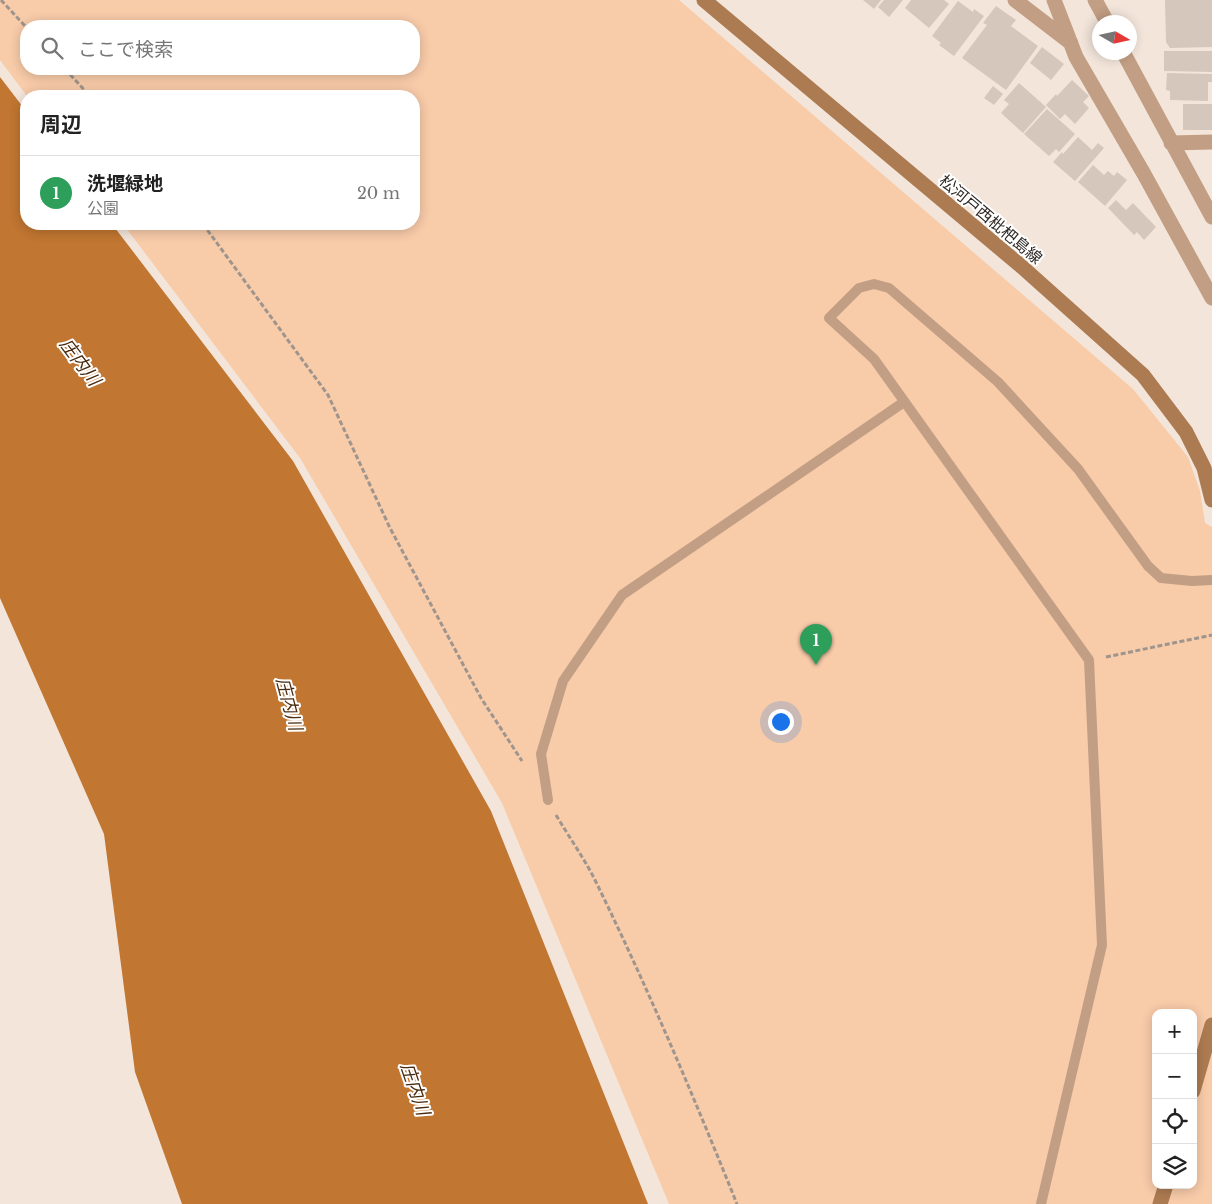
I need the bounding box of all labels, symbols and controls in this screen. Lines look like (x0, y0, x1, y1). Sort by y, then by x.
north arrow (1092, 15, 1137, 60)
search box (20, 20, 420, 75)
icon: search (38, 34, 66, 62)
text: ここで検索 (78, 38, 173, 61)
text: 周辺 (40, 112, 82, 138)
street label: 松河戸西枇杷島線 (936, 170, 1046, 268)
text: 洗堰緑地 (87, 172, 163, 195)
text: 1 (53, 183, 59, 203)
text: 20 m (357, 183, 400, 203)
text: 公園 (87, 198, 119, 218)
water label: 庄内川 (55, 334, 106, 392)
pin: 1 (800, 624, 832, 665)
water label: 庄内川 (271, 675, 307, 735)
your location (768, 709, 794, 735)
map controls (1152, 1009, 1197, 1189)
button: + (1152, 1009, 1197, 1054)
button: − (1152, 1054, 1197, 1099)
water label: 庄内川 (396, 1060, 435, 1120)
button: locate (1152, 1099, 1197, 1144)
button: layers (1152, 1144, 1197, 1189)

